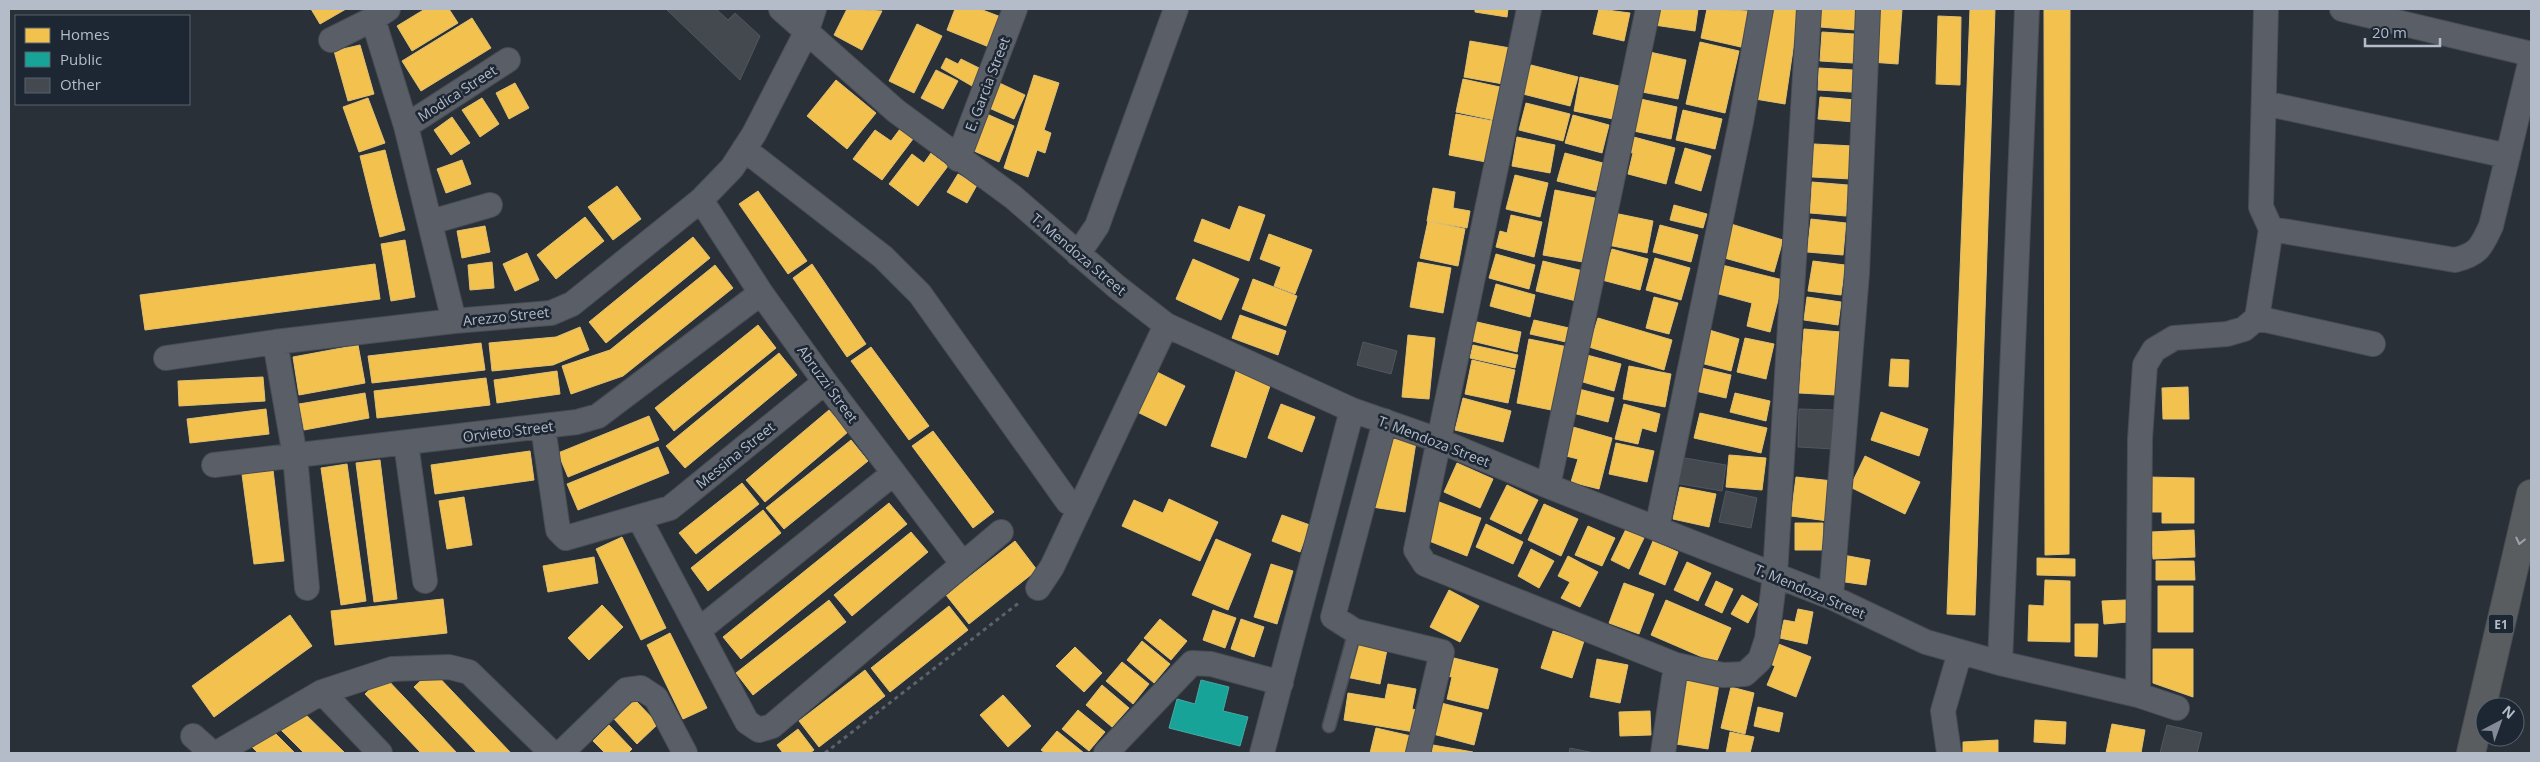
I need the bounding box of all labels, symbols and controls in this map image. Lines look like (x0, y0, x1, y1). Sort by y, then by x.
legend (15, 15, 190, 105)
scale bar (2365, 15, 2440, 47)
text: 20 m (2372, 22, 2407, 42)
text: Homes (60, 24, 110, 44)
street label: E. Garcia Street (960, 34, 1014, 134)
text: Public (60, 49, 102, 69)
street label: Modica Street (414, 60, 500, 126)
text: Other (60, 74, 101, 94)
street label: T. Mendoza Street (1028, 209, 1130, 299)
street label: Arezzo Street (462, 302, 550, 330)
street label: Abruzzi Street (794, 342, 862, 426)
street label: T. Mendoza Street (1375, 411, 1493, 471)
street label: Orvieto Street (462, 416, 554, 446)
street label: Messina Street (692, 417, 778, 493)
one-way arrow (2515, 537, 2526, 546)
street label: T. Mendoza Street (1752, 559, 1868, 623)
road number: E1 (2488, 614, 2514, 634)
north arrow (2475, 697, 2525, 747)
text: N (2498, 701, 2519, 723)

